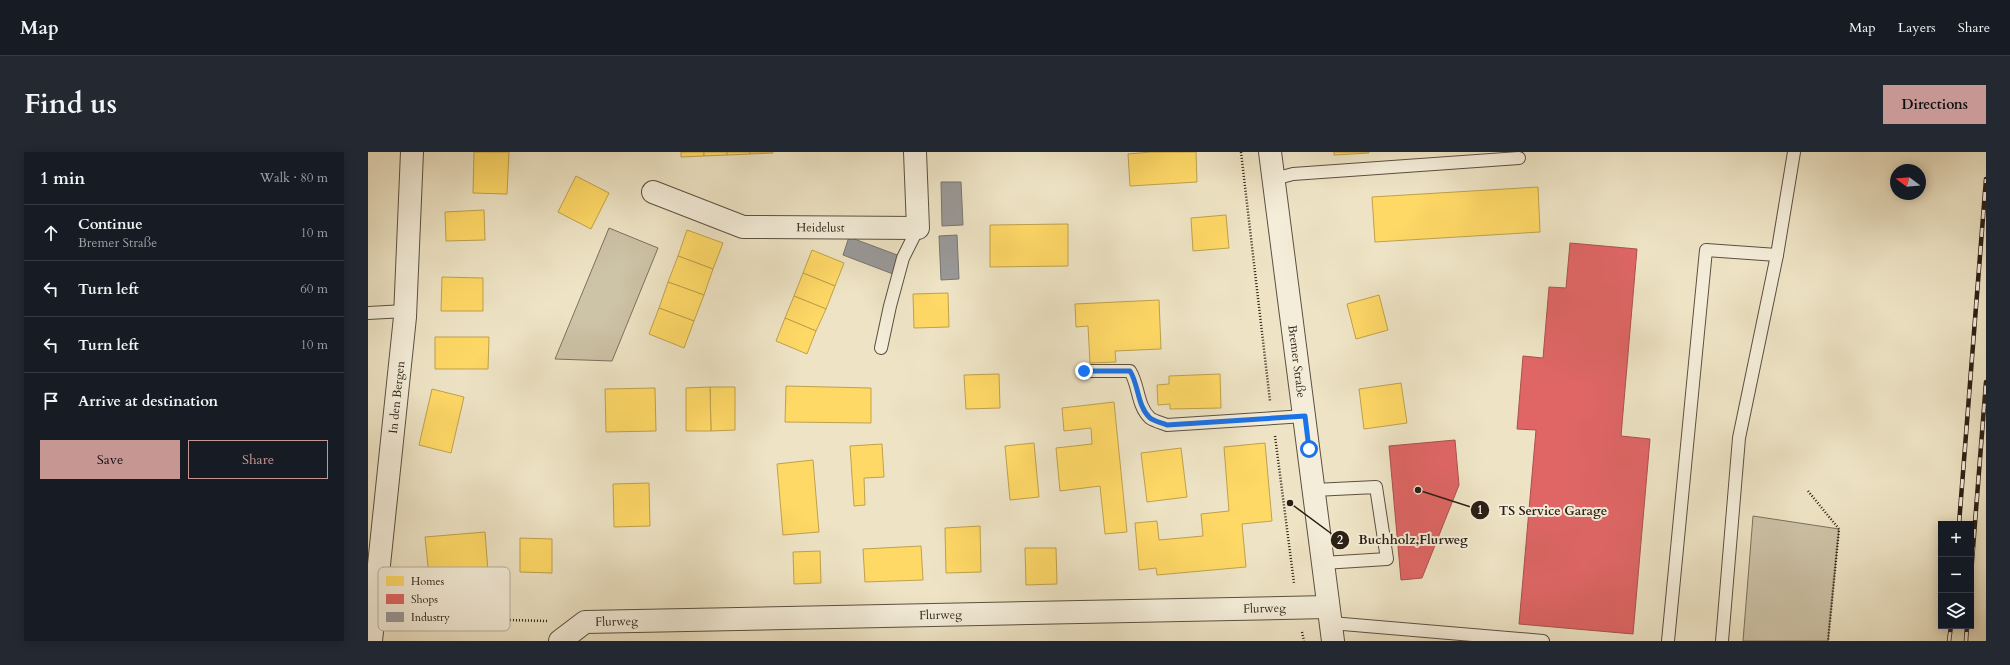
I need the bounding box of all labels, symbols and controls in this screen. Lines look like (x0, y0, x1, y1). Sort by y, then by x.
text: Map (20, 15, 59, 41)
text: Map (1849, 18, 1876, 37)
text: Layers (1898, 18, 1936, 37)
text: Share (1958, 18, 1990, 37)
text: Find us (24, 85, 117, 123)
button: Directions (1883, 85, 1986, 124)
north arrow (1890, 164, 1926, 200)
text: 1 min (40, 167, 85, 190)
text: Walk · 80 m (260, 169, 328, 187)
text: Continue (78, 214, 143, 234)
street label: Heidelust (796, 219, 845, 236)
icon: ahead (40, 222, 62, 244)
text: 10 m (300, 224, 328, 242)
text: Bremer Straße (78, 234, 157, 252)
icon: left (40, 278, 62, 300)
text: Turn left (78, 279, 139, 299)
text: 60 m (300, 280, 328, 298)
street label: Bremer Straße (1284, 324, 1310, 399)
icon: left (40, 334, 62, 356)
text: Turn left (78, 335, 139, 355)
text: 10 m (300, 336, 328, 354)
street label: In den Bergen (385, 360, 408, 435)
route end (1075, 362, 1093, 380)
icon: arrive (40, 390, 62, 412)
text: Arrive at destination (78, 391, 218, 411)
button: Save (40, 440, 180, 479)
button: Share (188, 440, 328, 479)
route start (1300, 440, 1318, 458)
callout: TS Service Garage (1470, 498, 1615, 523)
text: 1 (1477, 502, 1483, 518)
text: TS Service Garage (1499, 502, 1607, 520)
map controls (1938, 521, 1974, 629)
button: + (1938, 521, 1974, 557)
callout: Buchholz,Flurweg (1330, 527, 1475, 552)
text: Buchholz,Flurweg (1358, 531, 1468, 549)
text: 2 (1337, 532, 1343, 548)
button: − (1938, 557, 1974, 593)
legend (378, 567, 510, 631)
text: Homes (411, 574, 444, 589)
text: Shops (411, 592, 438, 607)
button: layers (1938, 593, 1974, 629)
street label: Flurweg (1243, 600, 1286, 617)
street label: Flurweg (919, 606, 962, 623)
text: Industry (411, 610, 450, 625)
street label: Flurweg (595, 613, 638, 630)

